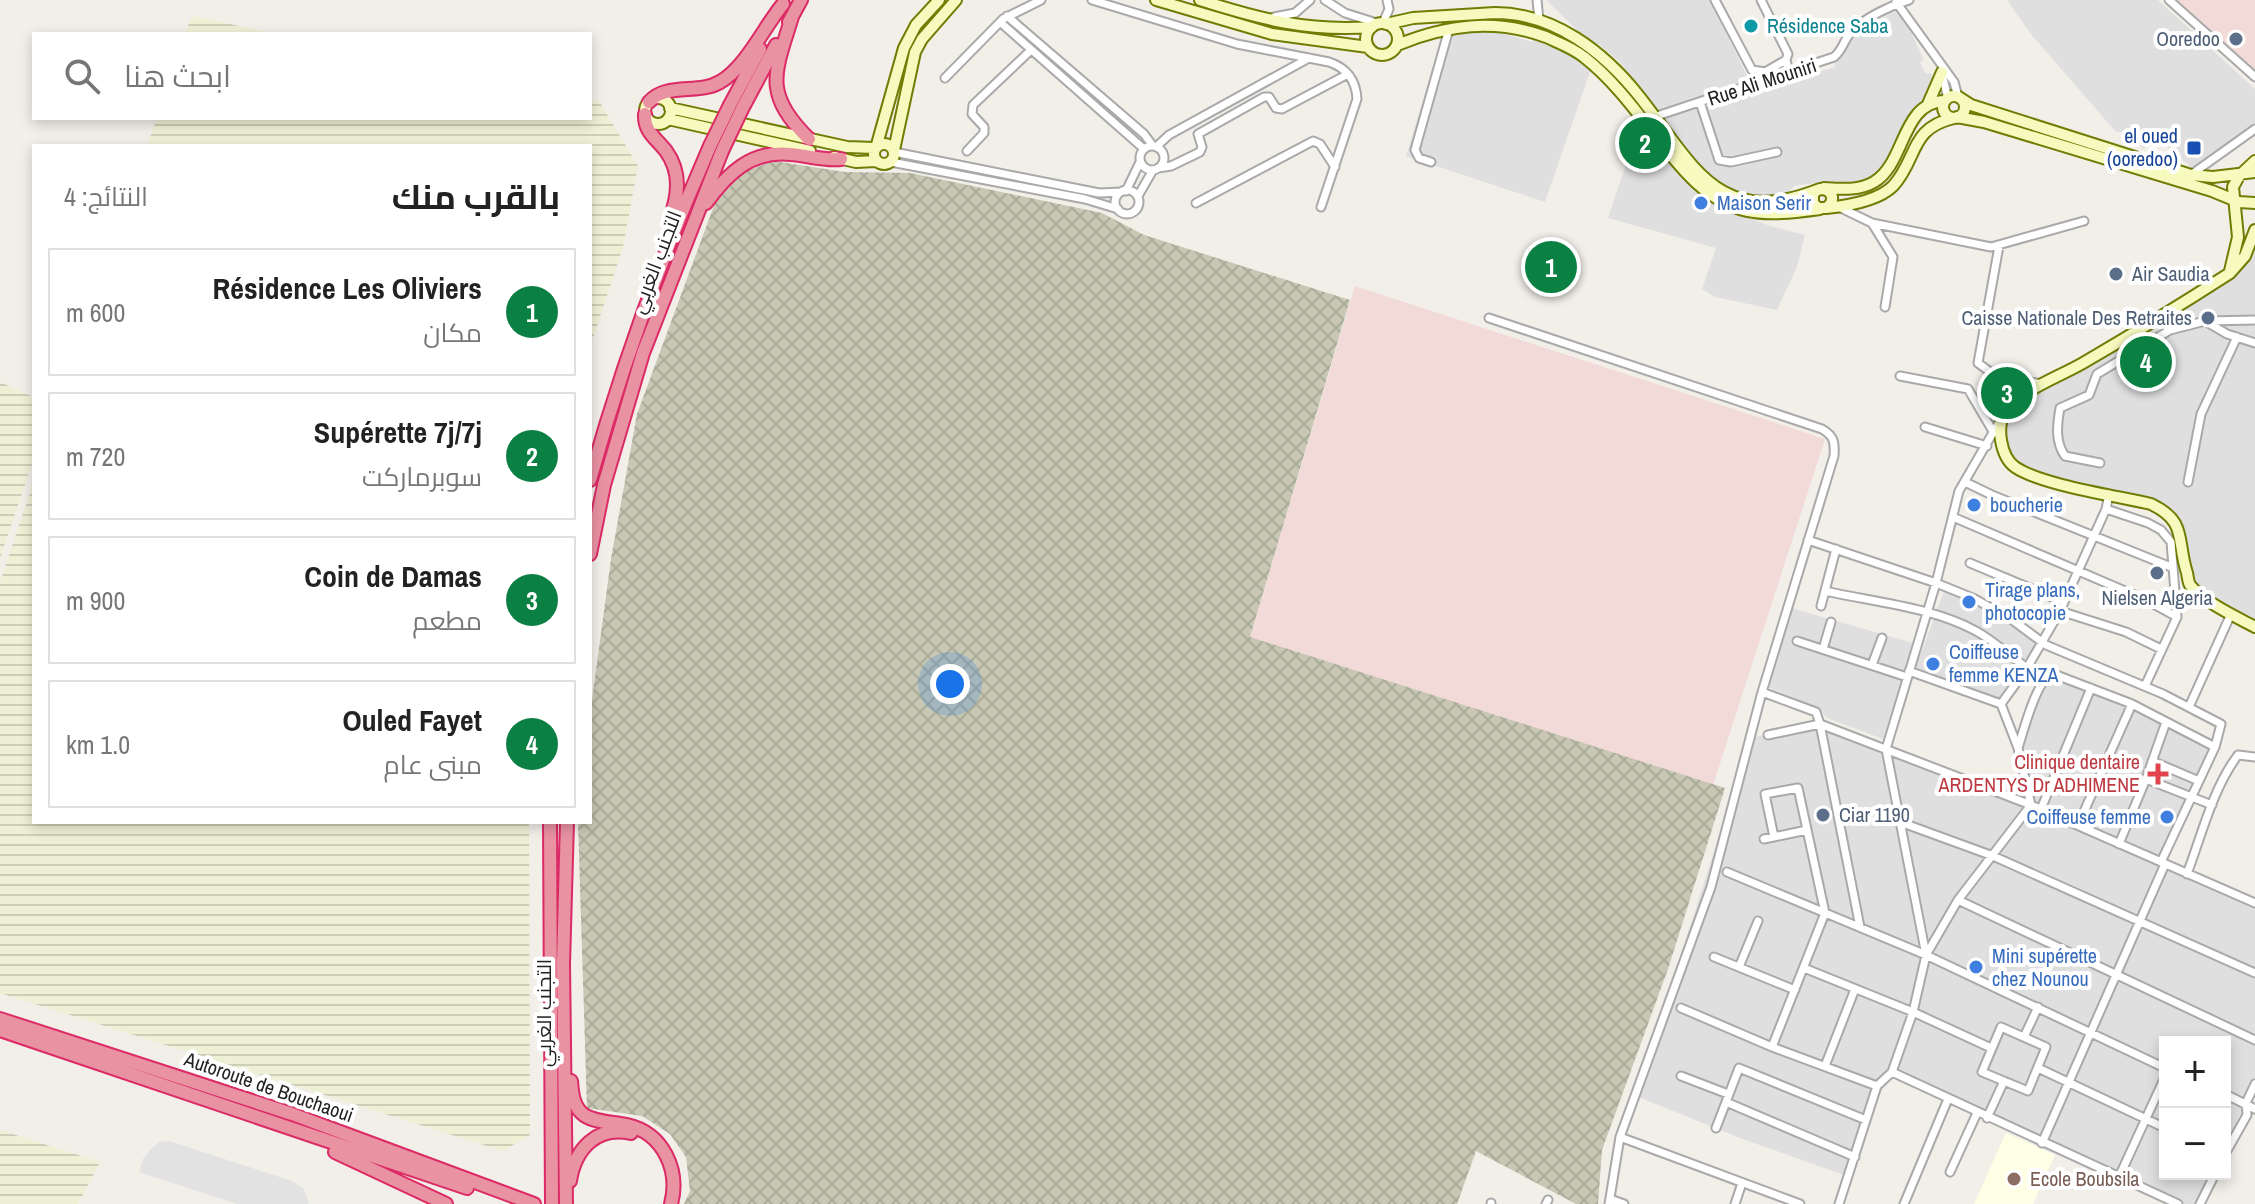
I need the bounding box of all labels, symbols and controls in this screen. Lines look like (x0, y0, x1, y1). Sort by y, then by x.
place label: Résidence Saba (1767, 12, 1888, 39)
marker: Résidence Saba (1742, 17, 1760, 35)
place label: Ooredoo (2156, 25, 2220, 52)
marker: Ooredoo (2227, 30, 2245, 48)
search box (32, 32, 592, 120)
street label: Rue Ali Mouniri (1704, 51, 1820, 112)
icon: search (60, 54, 104, 98)
text: ابحث هنا (124, 56, 231, 96)
pin: 2 (1619, 113, 1671, 173)
place label: el oued (ooredoo) (2107, 122, 2178, 172)
marker: el oued (ooredoo) (2185, 139, 2203, 157)
text: بالقرب منك (392, 174, 560, 220)
text: النتائج: 4 (64, 179, 148, 214)
place label: Maison Serir (1717, 189, 1811, 216)
marker: Maison Serir (1692, 194, 1710, 212)
street label: التجنب الغربي (624, 206, 690, 318)
pin: 1 (1525, 237, 1577, 297)
place label: Air Saudia (2131, 260, 2210, 287)
marker: Air Saudia (2107, 265, 2125, 283)
text: Résidence Les Oliviers (213, 268, 482, 308)
text: 600 m (66, 295, 125, 330)
text: 1 (526, 295, 538, 330)
place label: Caisse Nationale Des Retraites (1961, 304, 2192, 331)
marker: Caisse Nationale Des Retraites (2199, 309, 2217, 327)
text: مكان (423, 315, 482, 350)
pin: 4 (2120, 332, 2172, 392)
pin: 3 (1981, 363, 2033, 423)
text: Supérette 7j/7j (314, 412, 482, 452)
text: 720 m (66, 439, 125, 474)
text: 2 (526, 439, 538, 474)
text: سوبرماركت (362, 459, 482, 494)
place label: boucherie (1990, 491, 2063, 518)
marker: boucherie (1965, 496, 1983, 514)
text: Coin de Damas (304, 556, 482, 596)
marker: Nielsen Algeria (2148, 564, 2166, 582)
place label: Tirage plans, photocopie (1985, 576, 2080, 626)
text: 900 m (66, 583, 125, 618)
text: 3 (526, 583, 538, 618)
place label: Nielsen Algeria (2101, 584, 2213, 611)
marker: Tirage plans, photocopie (1960, 593, 1978, 611)
text: مطعم (412, 603, 482, 638)
place label: Coiffeuse femme KENZA (1949, 638, 2058, 688)
marker: Coiffeuse femme KENZA (1924, 655, 1942, 673)
your location (930, 664, 970, 704)
text: Ouled Fayet (342, 700, 482, 740)
text: 1.0 km (66, 727, 130, 762)
text: 4 (526, 727, 538, 762)
text: مبنى عام (384, 747, 482, 782)
place label: Clinique dentaire ARDENTYS Dr ADHIMENE (1938, 748, 2140, 798)
marker: Clinique dentaire ARDENTYS Dr ADHIMENE (2147, 763, 2169, 785)
place label: Ciar 1190 (1839, 801, 1910, 828)
place label: Coiffeuse femme (2026, 803, 2151, 830)
marker: Ciar 1190 (1814, 806, 1832, 824)
marker: Coiffeuse femme (2158, 808, 2176, 826)
place label: Mini supérette chez Nounou (1992, 942, 2097, 992)
marker: Mini supérette chez Nounou (1967, 958, 1985, 976)
street label: التجنب الغربي (530, 959, 560, 1067)
map controls (2159, 1036, 2231, 1180)
button: + (2159, 1036, 2231, 1108)
street label: Autoroute de Bouchaoui (180, 1045, 357, 1128)
button: − (2159, 1108, 2231, 1180)
place label: Ecole Boubsila (2030, 1165, 2139, 1192)
marker: Ecole Boubsila (2005, 1170, 2023, 1188)

